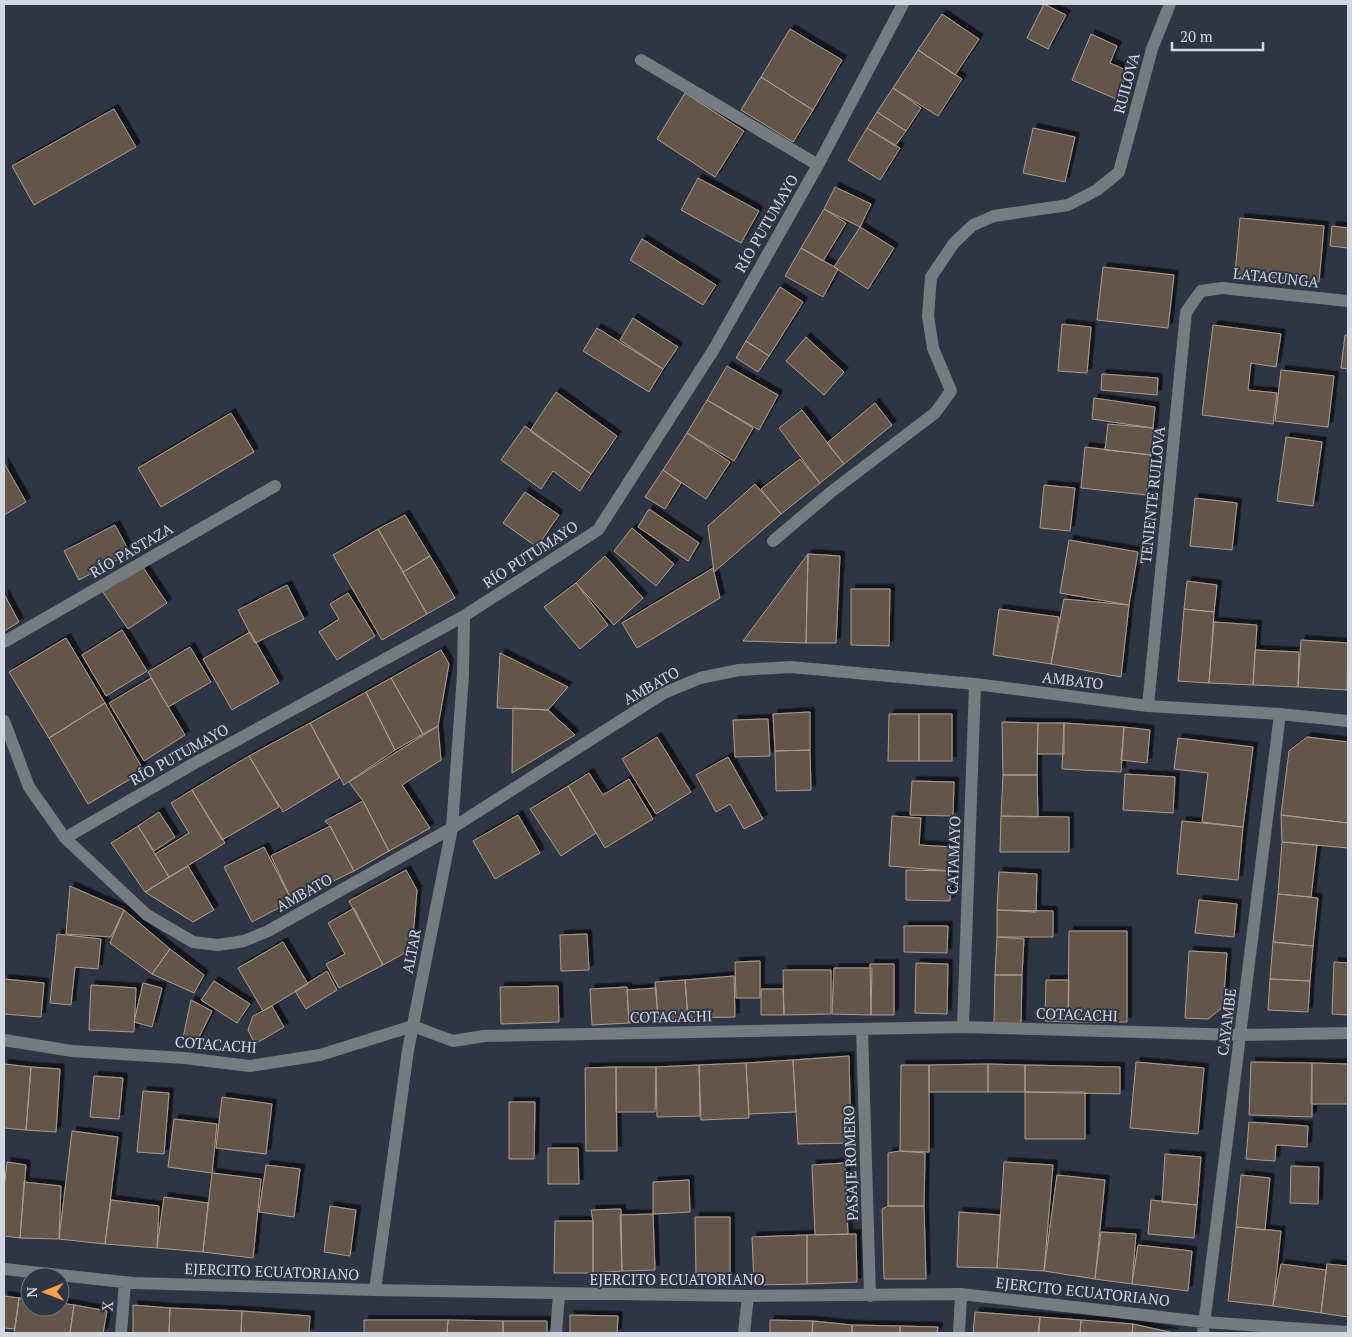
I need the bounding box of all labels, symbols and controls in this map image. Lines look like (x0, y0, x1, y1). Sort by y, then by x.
scale bar (1172, 20, 1263, 52)
text: 20 m (1180, 26, 1213, 46)
street label: RUILOVA (1108, 50, 1144, 116)
street label: RÍO PUTUMAYO (730, 170, 802, 276)
street label: LATACUNGA (1232, 263, 1321, 292)
street label: TENIENTE RUILOVA (1135, 425, 1169, 565)
street label: RÍO PUTUMAYO (478, 516, 582, 592)
street label: RÍO PASTAZA (86, 518, 177, 582)
street label: AMBATO (619, 661, 683, 709)
street label: AMBATO (1041, 666, 1105, 694)
street label: RÍO PUTUMAYO (126, 719, 232, 789)
street label: CATAMAYO (942, 815, 964, 895)
street label: AMBATO (272, 868, 336, 916)
street label: ALTAR (397, 927, 425, 975)
street label: CAYAMBE (1212, 987, 1240, 1057)
street label: COTACACHI (1036, 1003, 1118, 1025)
street label: COTACACHI (630, 1005, 712, 1027)
street label: COTACACHI (174, 1031, 258, 1057)
street label: PASAJE ROMERO (838, 1105, 862, 1221)
street label: EJERCITO ECUATORIANO (184, 1258, 360, 1284)
north arrow (20, 1267, 70, 1317)
street label: EJERCITO ECUATORIANO (590, 1269, 764, 1289)
street label: EJERCITO ECUATORIANO (995, 1272, 1171, 1310)
text: N (22, 1286, 41, 1298)
street label: X (97, 1300, 117, 1312)

